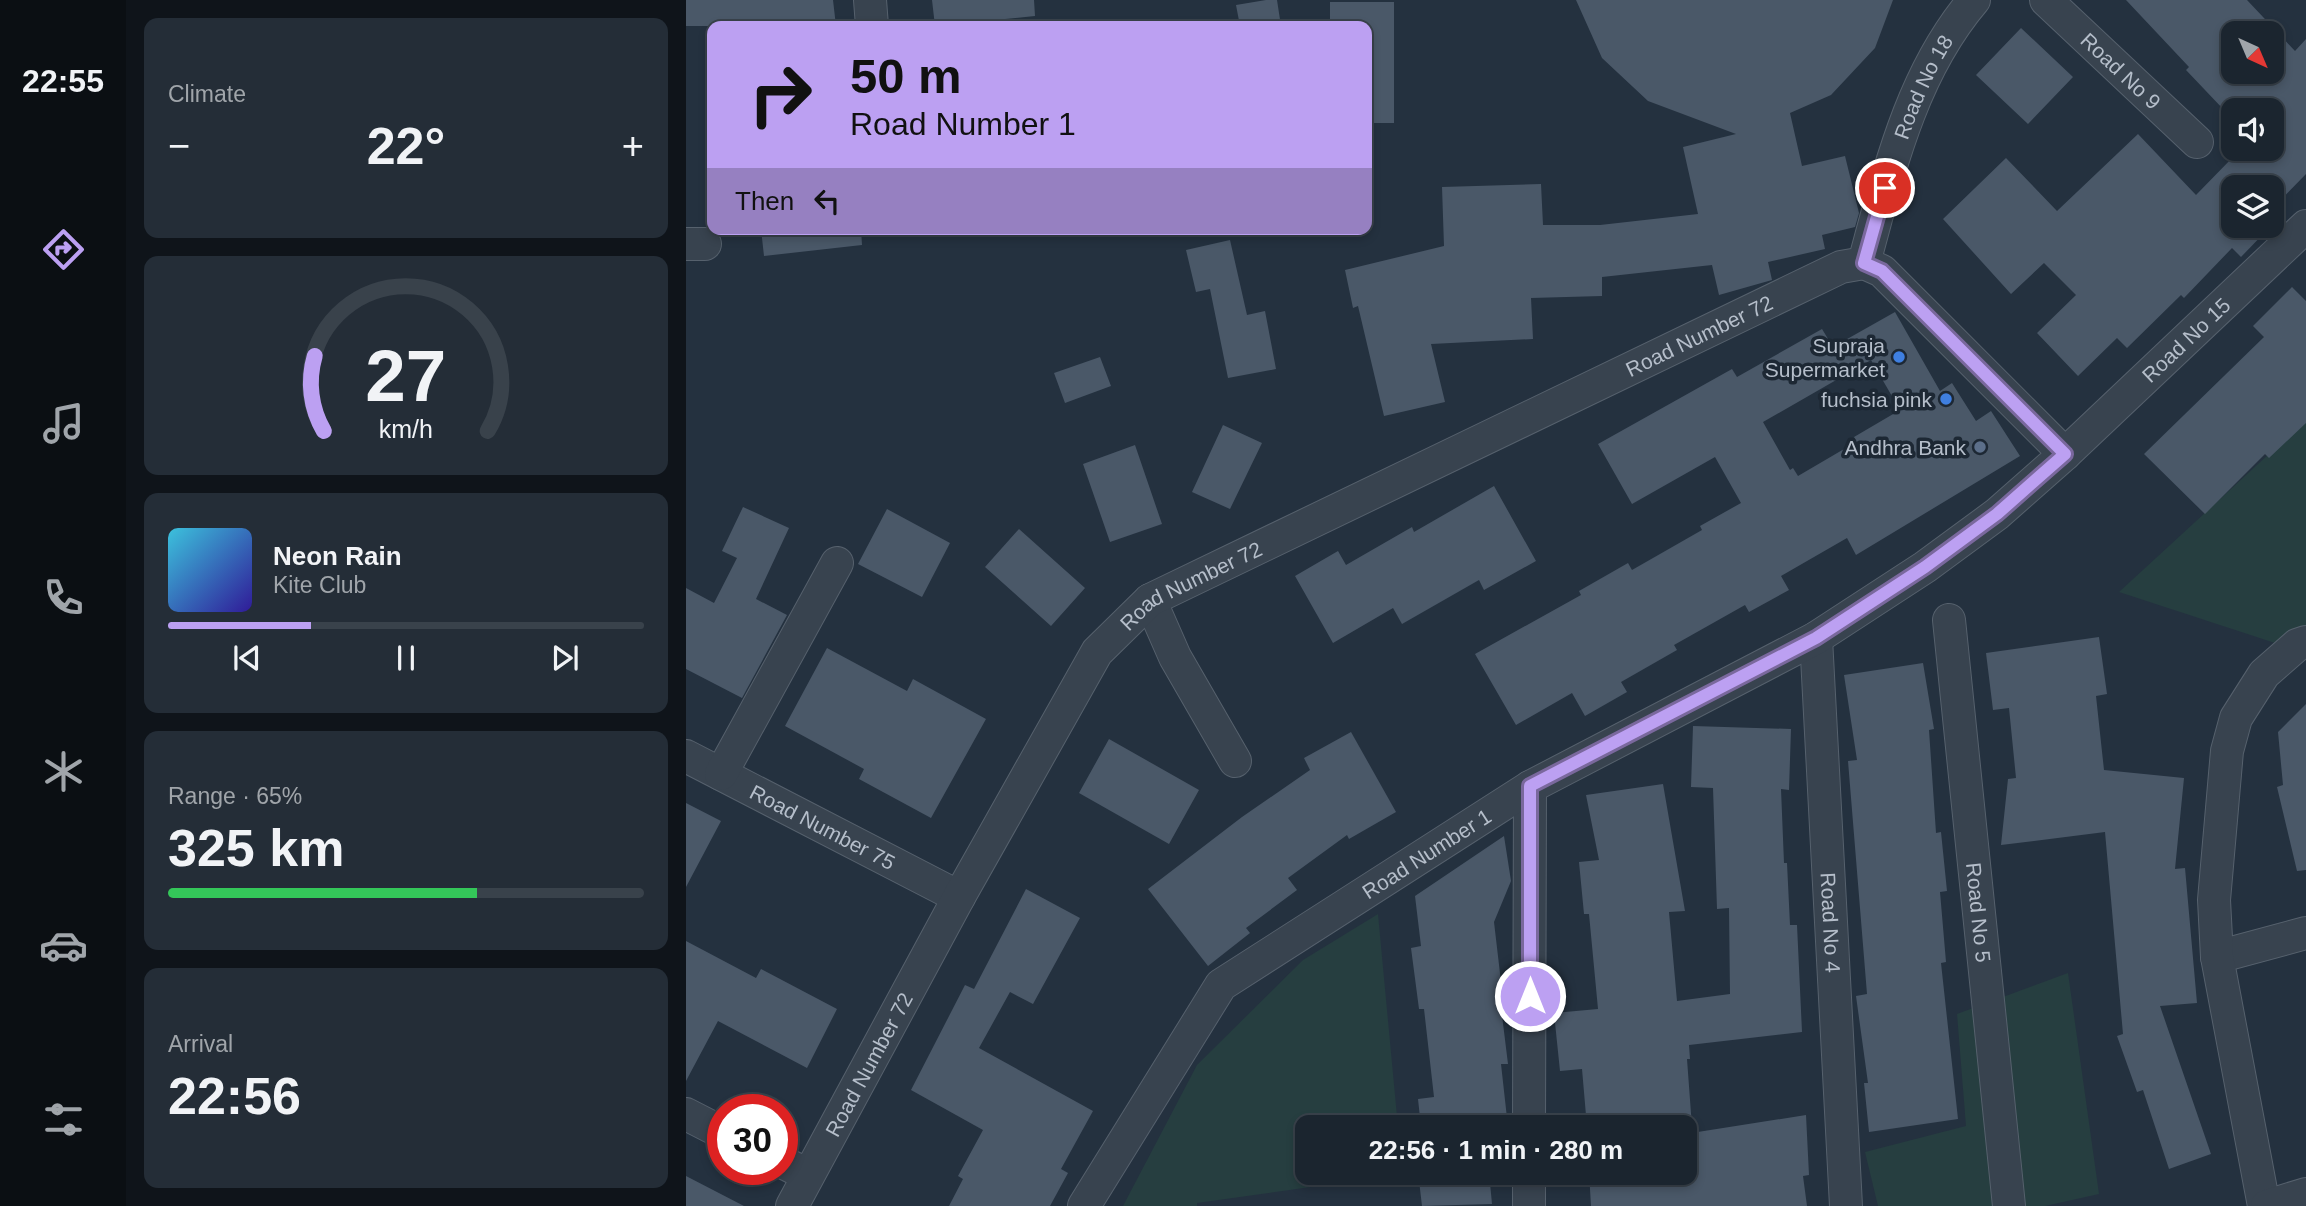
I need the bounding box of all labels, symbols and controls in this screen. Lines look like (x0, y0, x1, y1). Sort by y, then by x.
north arrow (2221, 21, 2284, 84)
map controls (2221, 21, 2284, 238)
street label: Road No 9 (2077, 28, 2166, 113)
street label: Road No 18 (1889, 31, 1957, 142)
icon: right (735, 49, 826, 140)
text: 50 m (850, 49, 962, 103)
text: 22:55 (22, 63, 104, 99)
text: Climate (168, 81, 246, 107)
button: sound (2221, 98, 2284, 161)
text: Road Number 1 (850, 106, 1076, 142)
text: 22° (367, 117, 445, 175)
text: − (168, 125, 190, 167)
text: + (622, 125, 644, 167)
pin (1855, 158, 1915, 218)
icon: arrive (1866, 169, 1904, 207)
button: layers (2221, 175, 2284, 238)
icon: left (808, 182, 846, 220)
text: Then (735, 186, 794, 216)
icon: directions (39, 225, 88, 274)
street label: Road Number 72 (1622, 290, 1776, 381)
street label: Road No 15 (2137, 293, 2234, 387)
place label: Supraja Supermarket (1765, 334, 1885, 381)
text: 27 (366, 336, 446, 417)
marker: Supraja Supermarket (1891, 349, 1907, 365)
place label: fuchsia pink (1821, 388, 1932, 411)
marker: fuchsia pink (1938, 391, 1954, 407)
icon: music (39, 399, 88, 448)
text: km/h (379, 415, 433, 443)
place label: Andhra Bank (1845, 436, 1966, 459)
marker: Andhra Bank (1972, 439, 1988, 455)
street label: Road Number 72 (1115, 537, 1265, 635)
text: Neon Rain (273, 541, 402, 571)
text: Kite Club (273, 572, 366, 598)
icon: phone (39, 573, 88, 622)
icon: previous (228, 639, 266, 677)
icon: pause (387, 639, 425, 677)
icon: next (546, 639, 584, 677)
icon: climate (39, 747, 88, 796)
street label: Road Number 75 (746, 780, 899, 874)
text: Range · 65% (168, 783, 302, 809)
street label: Road Number 1 (1358, 804, 1495, 903)
text: 325 km (168, 819, 344, 877)
street label: Road No 5 (1962, 861, 1996, 964)
street label: Road No 4 (1817, 872, 1845, 974)
icon: car (39, 921, 88, 970)
position arrow (1493, 959, 1567, 1033)
street label: Road Number 72 (820, 989, 917, 1140)
text: Arrival (168, 1031, 233, 1057)
text: 22:56 (168, 1067, 301, 1125)
speed limit sign: 30 (707, 1094, 798, 1185)
icon: filters (39, 1095, 88, 1144)
text: 22:56 · 1 min · 280 m (1369, 1135, 1623, 1165)

